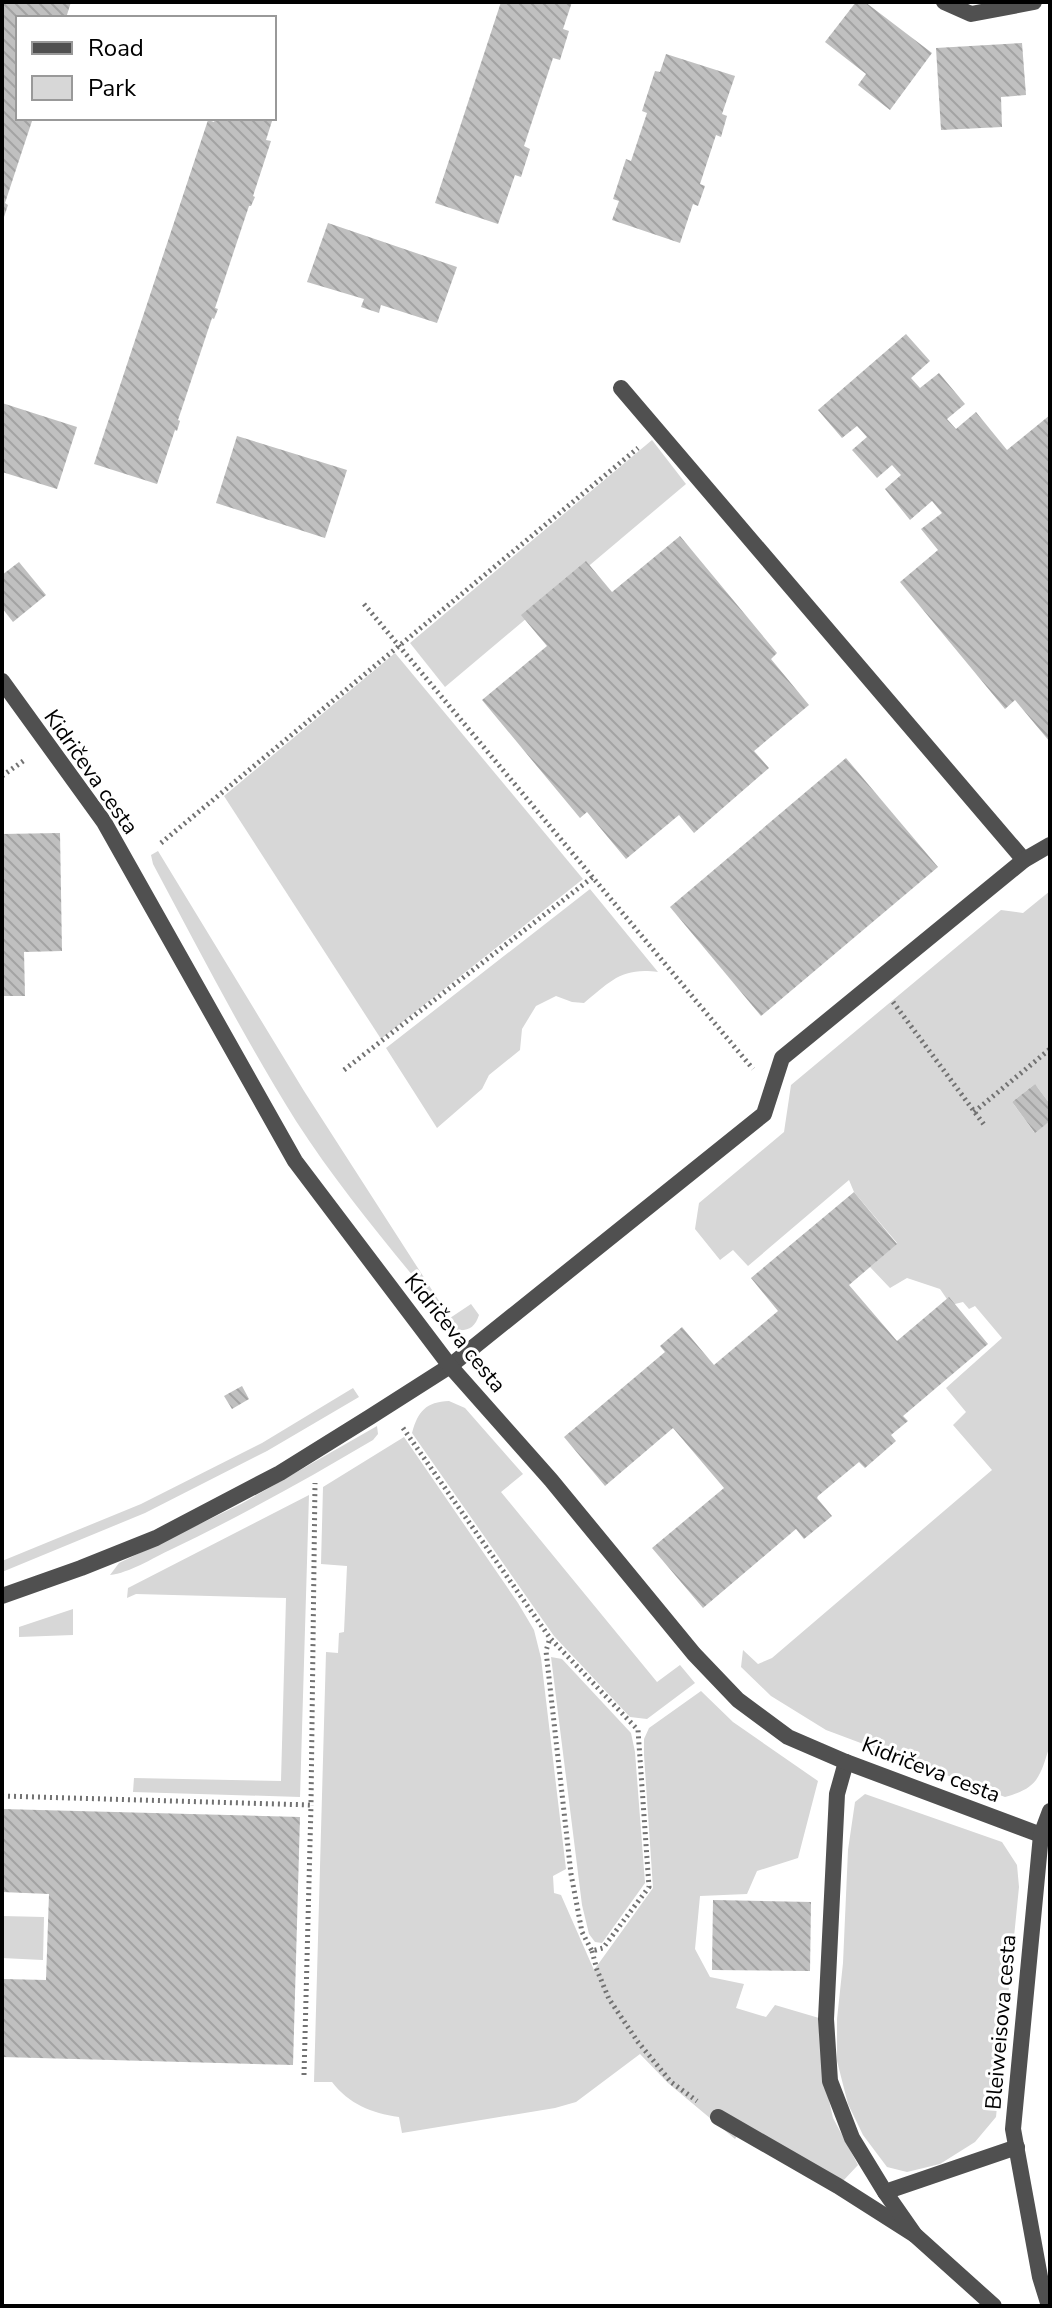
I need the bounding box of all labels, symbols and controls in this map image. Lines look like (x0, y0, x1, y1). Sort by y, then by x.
legend (16, 16, 276, 120)
text: Road (88, 32, 144, 64)
text: Park (88, 72, 137, 104)
street label: Kidričeva cesta (37, 704, 145, 840)
street label: Kidričeva cesta (397, 1267, 513, 1399)
street label: Kidričeva cesta (857, 1730, 1005, 1810)
street label: Bleiweisova cesta (978, 1933, 1024, 2111)

